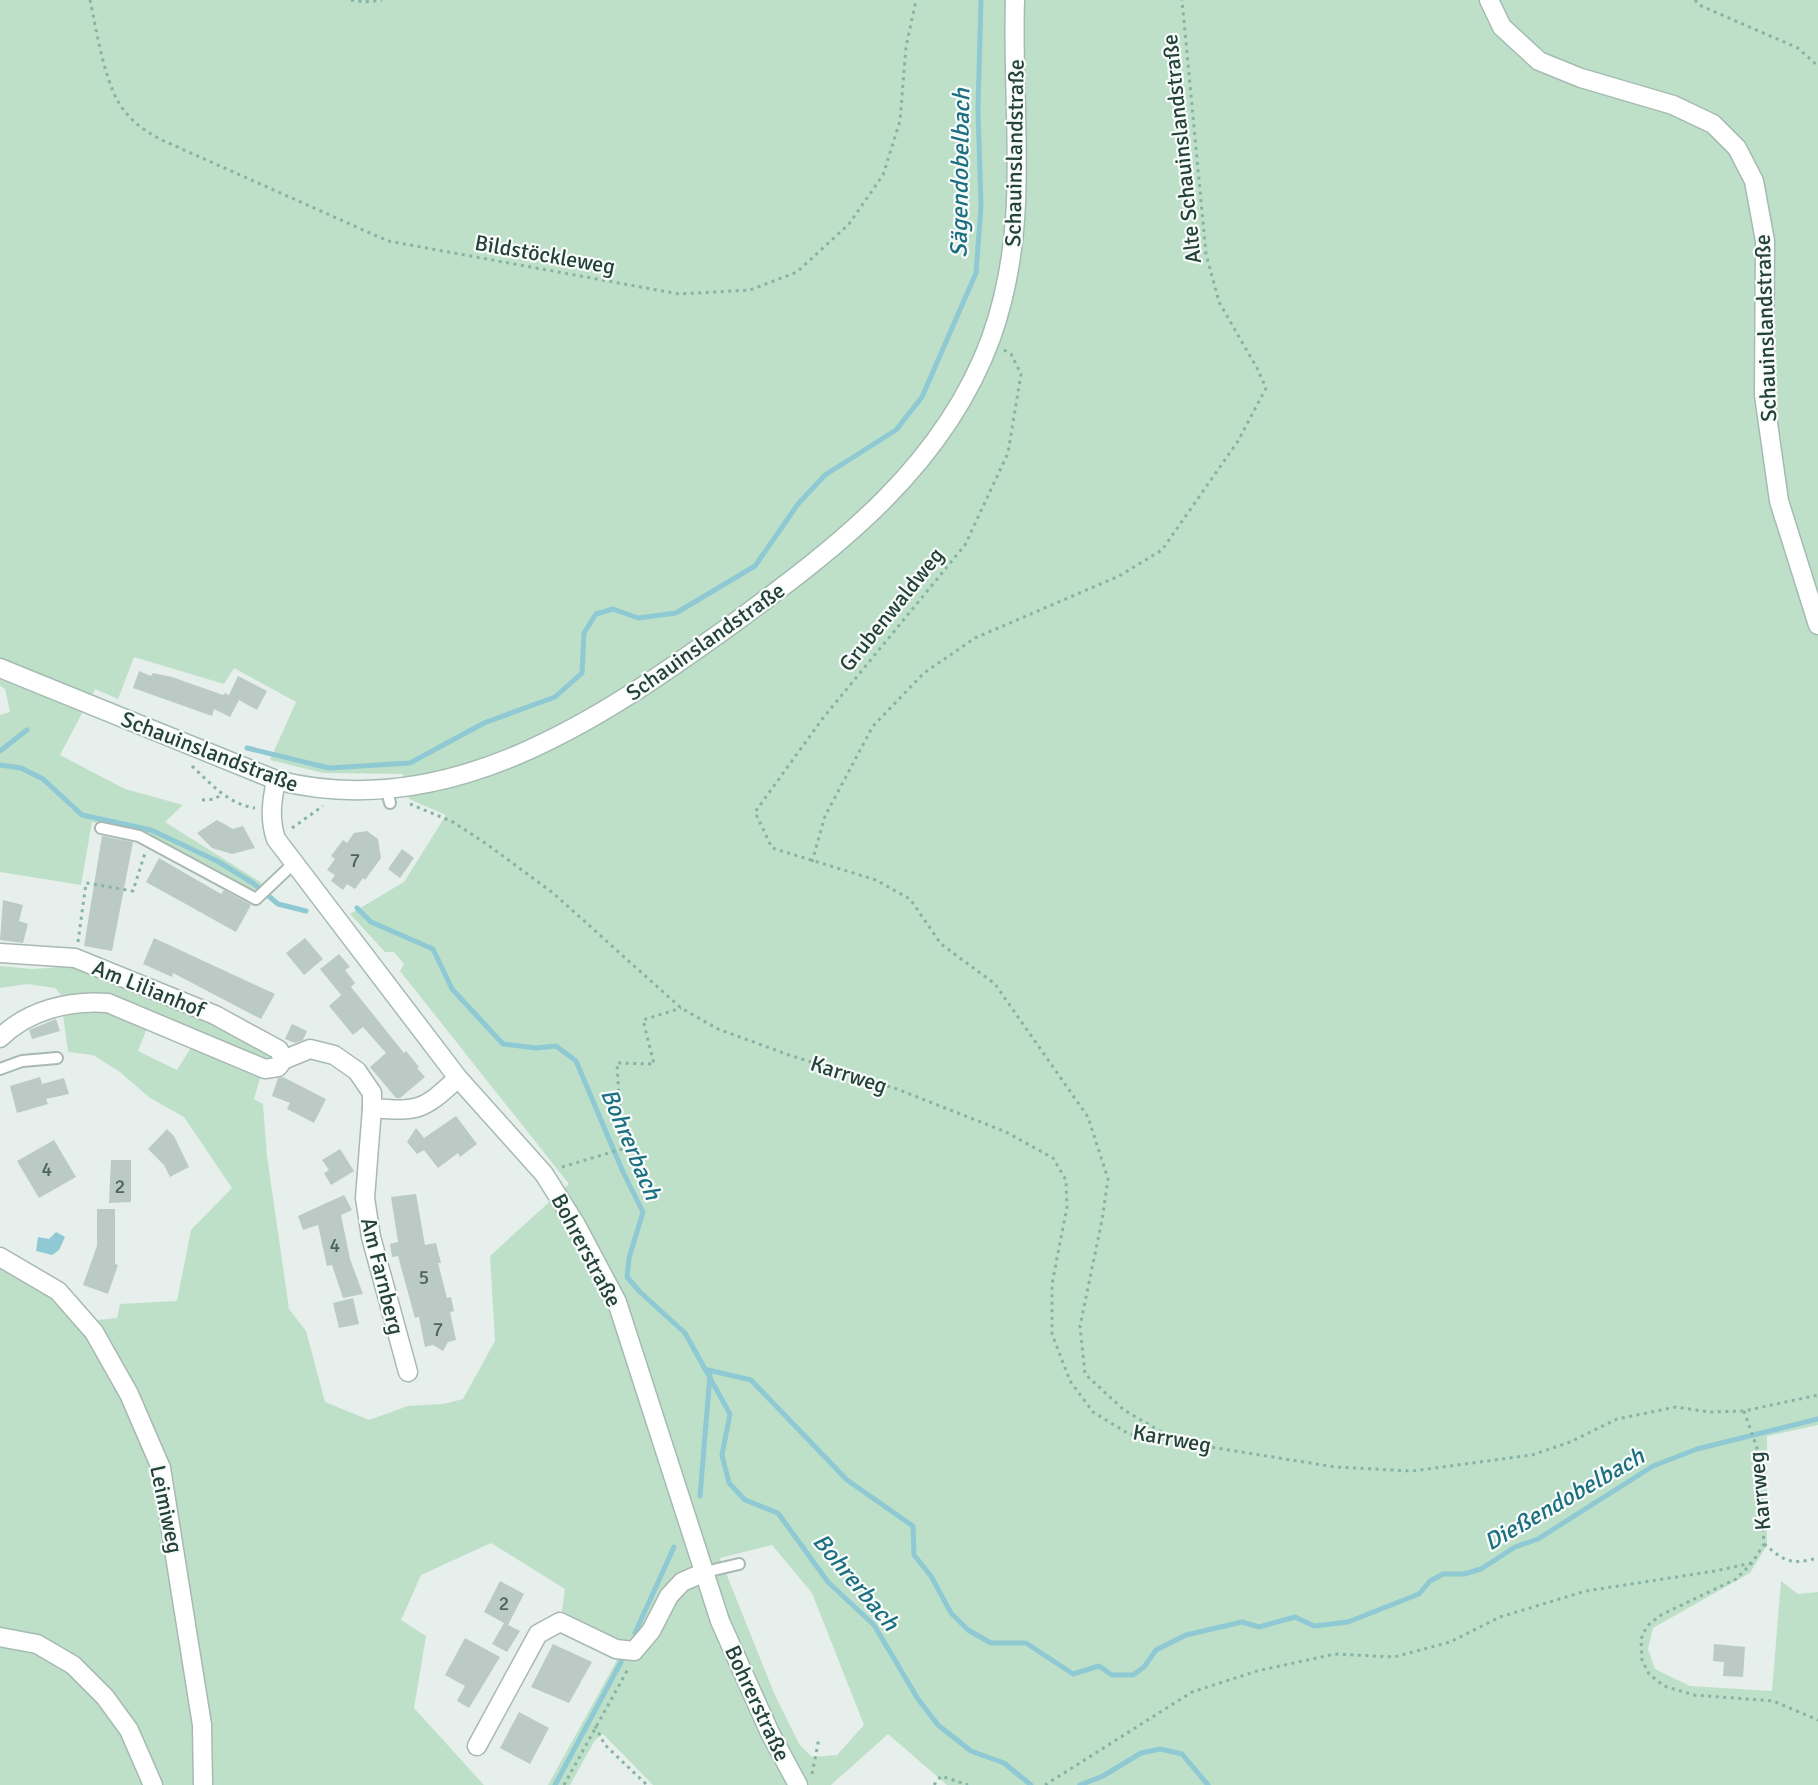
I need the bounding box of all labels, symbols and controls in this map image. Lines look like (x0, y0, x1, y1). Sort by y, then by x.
street label: Alte Schauinslandstraße (1156, 33, 1207, 265)
street label: Schauinslandstraße (999, 59, 1030, 247)
water label: Sägendobelbach (944, 87, 976, 258)
street label: Bildstöckleweg (473, 229, 617, 280)
street label: Schauinslandstraße (1749, 234, 1782, 422)
street label: Grubenwaldweg (833, 542, 950, 677)
street label: Schauinslandstraße (621, 576, 790, 706)
street label: Schauinslandstraße (117, 705, 302, 798)
house number: 7 (350, 848, 360, 873)
street label: Am Lilianhof (89, 954, 211, 1024)
street label: Karrweg (807, 1049, 891, 1100)
water label: Bohrerbach (594, 1084, 668, 1205)
house number: 4 (42, 1157, 53, 1182)
house number: 2 (115, 1174, 125, 1199)
street label: Bohrerstraße (545, 1189, 628, 1312)
street label: Am Farnberg (355, 1215, 410, 1338)
house number: 4 (330, 1233, 341, 1258)
house number: 5 (419, 1265, 429, 1290)
house number: 7 (433, 1317, 443, 1342)
street label: Karrweg (1131, 1418, 1213, 1459)
water label: Dießendobelbach (1478, 1440, 1650, 1557)
street label: Karrweg (1743, 1450, 1776, 1532)
street label: Leimiweg (144, 1463, 189, 1556)
water label: Bohrerbach (806, 1527, 906, 1638)
house number: 2 (499, 1591, 509, 1616)
street label: Bohrerstraße (719, 1641, 796, 1765)

